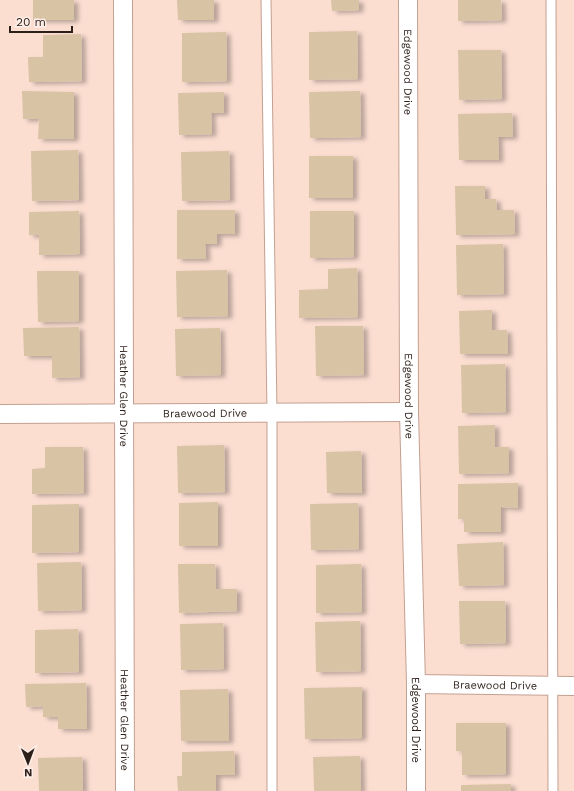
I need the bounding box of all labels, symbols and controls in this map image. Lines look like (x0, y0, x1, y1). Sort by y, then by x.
scale bar (10, 8, 72, 34)
text: 20 m (16, 15, 46, 29)
street label: Edgewood Drive (401, 29, 414, 115)
street label: Heather Glen Drive (117, 345, 130, 447)
street label: Edgewood Drive (402, 353, 416, 439)
street label: Braewood Drive (163, 407, 247, 420)
street label: Heather Glen Drive (118, 669, 131, 771)
street label: Edgewood Drive (409, 677, 422, 763)
street label: Braewood Drive (453, 678, 537, 693)
north arrow (8, 743, 48, 783)
text: N (24, 766, 32, 779)

